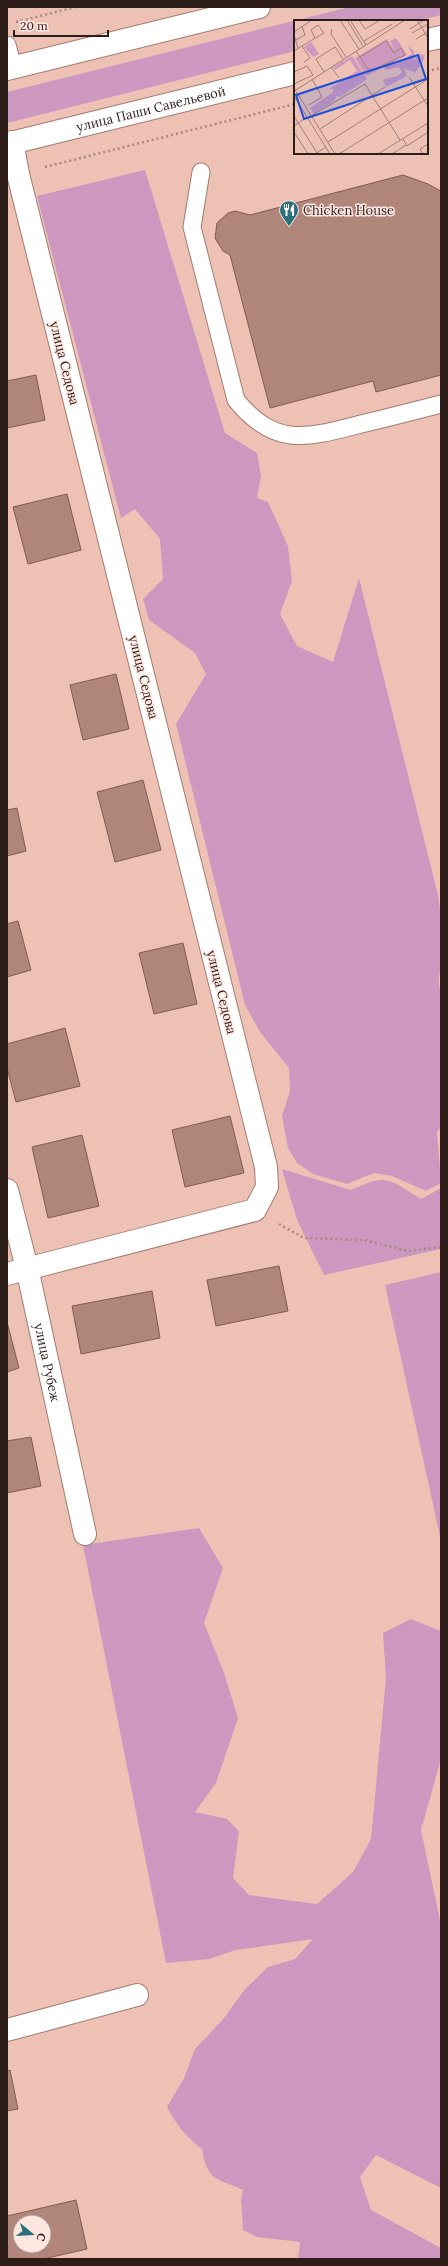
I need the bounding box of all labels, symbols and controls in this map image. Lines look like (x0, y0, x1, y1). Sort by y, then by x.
scale bar (14, 12, 108, 38)
text: 20 m (20, 18, 48, 33)
inset map (294, 20, 428, 154)
street label: улица Паши Савельевой (74, 82, 227, 136)
restaurant icon: Chicken House (278, 199, 300, 227)
place label: Chicken House (303, 202, 394, 219)
street label: улица Седова (46, 319, 83, 407)
street label: улица Седова (125, 633, 162, 721)
street label: улица Седова (203, 948, 240, 1036)
street label: улица Рубеж (30, 1322, 64, 1403)
north arrow (12, 2214, 52, 2254)
text: С (34, 2231, 49, 2243)

